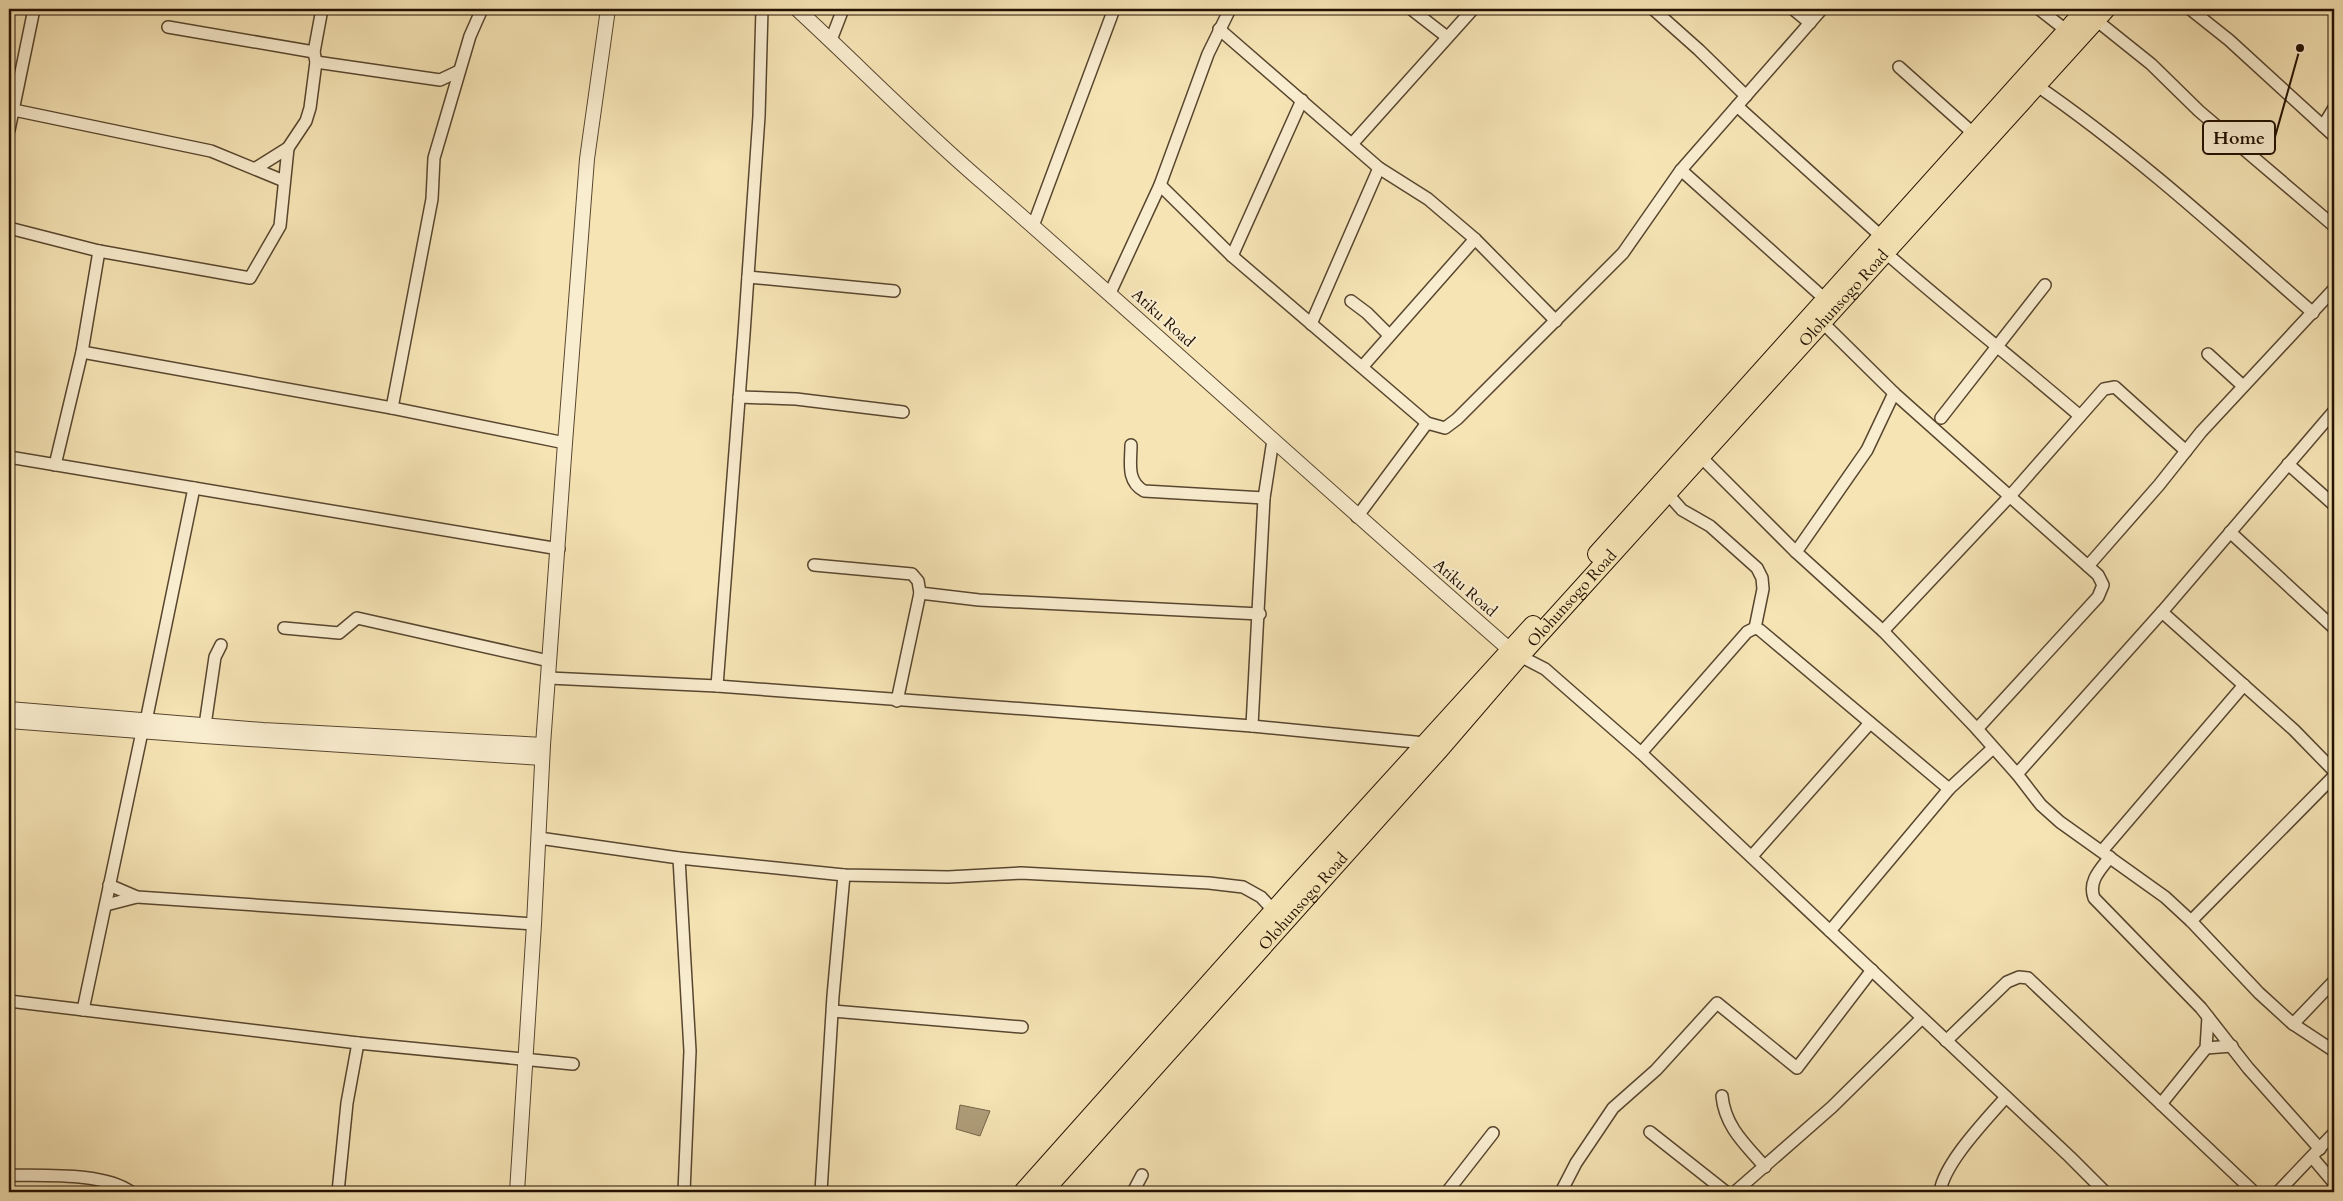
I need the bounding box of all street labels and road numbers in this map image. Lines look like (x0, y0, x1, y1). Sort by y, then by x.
street label: Olohunsogo Road (1794, 245, 1894, 352)
street label: Atiku Road (1127, 284, 1200, 353)
street label: Olohunsogo Road (1522, 545, 1622, 652)
street label: Atiku Road (1428, 554, 1502, 622)
street label: Olohunsogo Road (1254, 848, 1353, 955)

